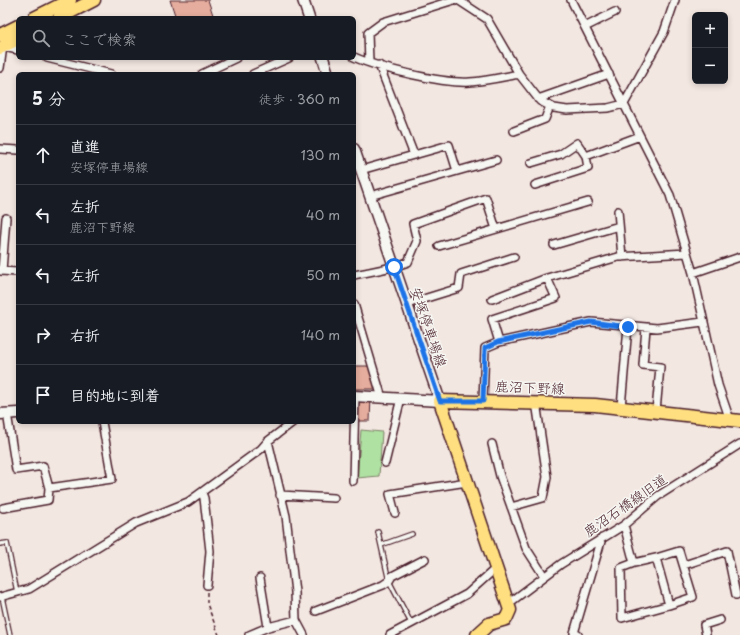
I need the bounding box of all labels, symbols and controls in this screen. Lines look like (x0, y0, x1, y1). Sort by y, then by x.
map controls (692, 12, 728, 84)
button: + (692, 12, 728, 48)
search box (16, 16, 356, 60)
icon: search (30, 27, 52, 49)
text: ここで検索 (62, 27, 137, 50)
button: − (692, 48, 728, 84)
text: 5 分 (32, 85, 65, 111)
text: 徒歩 · 360 m (259, 89, 340, 108)
text: 直進 (70, 134, 100, 157)
icon: ahead (32, 144, 54, 166)
text: 130 m (301, 145, 340, 164)
text: 安塚停車場線 (70, 157, 148, 176)
text: 左折 (70, 194, 100, 217)
icon: left (32, 204, 54, 226)
text: 40 m (306, 205, 340, 224)
text: 鹿沼下野線 (70, 217, 135, 236)
route start (385, 258, 403, 276)
text: 左折 (70, 263, 100, 286)
icon: left (32, 264, 54, 286)
text: 50 m (306, 265, 340, 284)
street label: 安塚停車場線 (405, 284, 453, 370)
route end (619, 318, 637, 336)
text: 右折 (70, 323, 100, 346)
icon: right (32, 324, 54, 346)
text: 140 m (301, 325, 340, 344)
street label: 鹿沼下野線 (495, 375, 565, 399)
text: 目的地に到着 (70, 383, 160, 406)
icon: arrive (32, 384, 54, 406)
street label: 鹿沼石橋線旧道 (579, 468, 671, 542)

